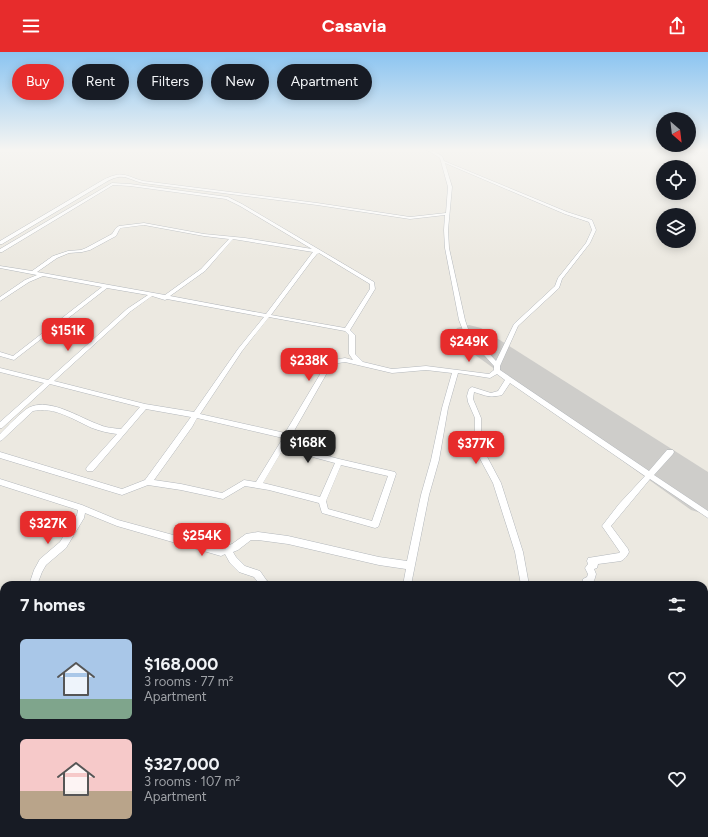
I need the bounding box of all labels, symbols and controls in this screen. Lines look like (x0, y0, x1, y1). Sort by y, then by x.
icon: menu (20, 15, 42, 37)
text: Casavia (322, 15, 386, 37)
icon: share (666, 15, 688, 37)
chip: Buy (12, 64, 64, 100)
chip: Rent (72, 64, 129, 100)
chip: Filters (137, 64, 203, 100)
chip: New (211, 64, 269, 100)
chip: Apartment (277, 64, 372, 100)
north arrow (656, 112, 696, 152)
map controls (656, 112, 696, 248)
button: locate (656, 160, 696, 200)
button: layers (656, 208, 696, 248)
pin: $151K (40, 318, 96, 352)
text: $151K (51, 323, 85, 338)
pin: $249K (441, 329, 497, 363)
text: $249K (449, 334, 489, 349)
pin: $238K (281, 348, 337, 382)
text: $238K (290, 353, 328, 368)
pin: $168K (280, 430, 336, 464)
pin: $377K (448, 431, 504, 465)
text: $168K (290, 435, 326, 450)
text: $377K (457, 436, 495, 451)
pin: $327K (20, 511, 76, 545)
text: $327K (29, 516, 67, 531)
pin: $254K (174, 523, 230, 557)
text: $254K (182, 528, 222, 543)
icon: filters (666, 594, 688, 616)
text: 7 homes (20, 595, 85, 615)
text: $168,000 (144, 654, 218, 674)
icon: home (52, 655, 100, 703)
icon: heart (666, 668, 688, 690)
text: 3 rooms · 77 m² (144, 674, 234, 689)
text: Apartment (144, 689, 207, 704)
text: $327,000 (144, 754, 220, 774)
icon: home (52, 755, 100, 803)
icon: heart (666, 768, 688, 790)
text: 3 rooms · 107 m² (144, 774, 240, 789)
text: Apartment (144, 789, 207, 804)

